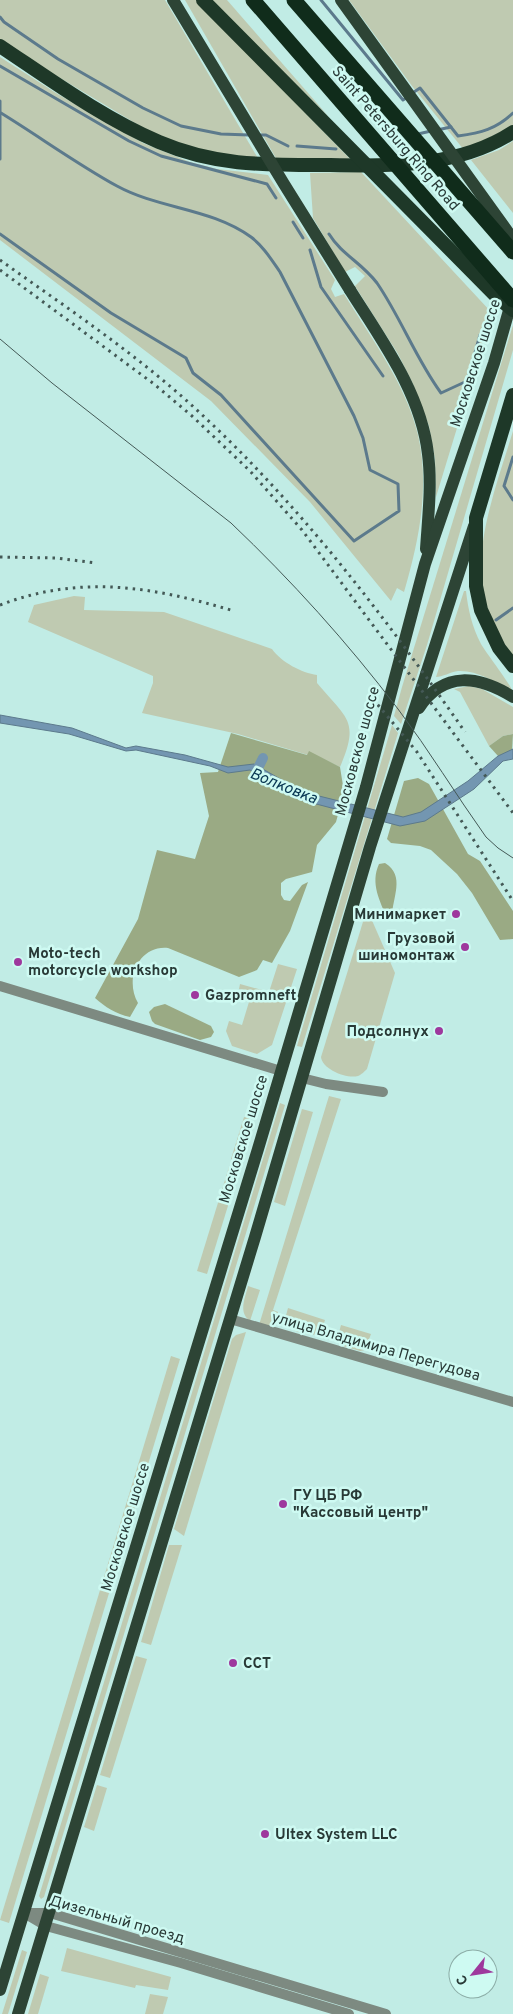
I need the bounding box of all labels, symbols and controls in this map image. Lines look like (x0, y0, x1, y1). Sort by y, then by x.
street label: Saint Petersburg Ring Road (327, 63, 463, 215)
street label: Московское шоссе (447, 297, 506, 430)
street label: Московское шоссе (332, 685, 385, 818)
water label: Волковка (247, 764, 321, 810)
place label: Минимаркет (354, 906, 446, 925)
marker: Минимаркет (450, 908, 462, 920)
place label: Грузовой шиномонтаж (358, 930, 455, 966)
marker: Грузовой шиномонтаж (459, 941, 471, 953)
place label: Moto-tech motorcycle workshop (28, 945, 178, 981)
marker: Moto-tech motorcycle workshop (12, 956, 24, 968)
place label: Gazpromneft (205, 987, 297, 1006)
marker: Gazpromneft (189, 989, 201, 1001)
place label: Подсолнух (347, 1023, 429, 1042)
marker: Подсолнух (433, 1025, 445, 1037)
street label: Московское шоссе (216, 1073, 273, 1206)
street label: улица Владимира Перегудова (269, 1309, 482, 1386)
street label: Московское шоссе (98, 1461, 155, 1594)
place label: ГУ ЦБ РФ "Кассовый центр" (293, 1487, 428, 1523)
marker: ГУ ЦБ РФ "Кассовый центр" (277, 1498, 289, 1510)
place label: ССТ (243, 1655, 271, 1674)
marker: ССТ (227, 1657, 239, 1669)
place label: Ultex System LLC (275, 1826, 398, 1845)
marker: Ultex System LLC (259, 1828, 271, 1840)
street label: Дизельный проезд (47, 1892, 187, 1949)
north arrow (448, 1949, 498, 1999)
text: С (453, 1972, 473, 1988)

